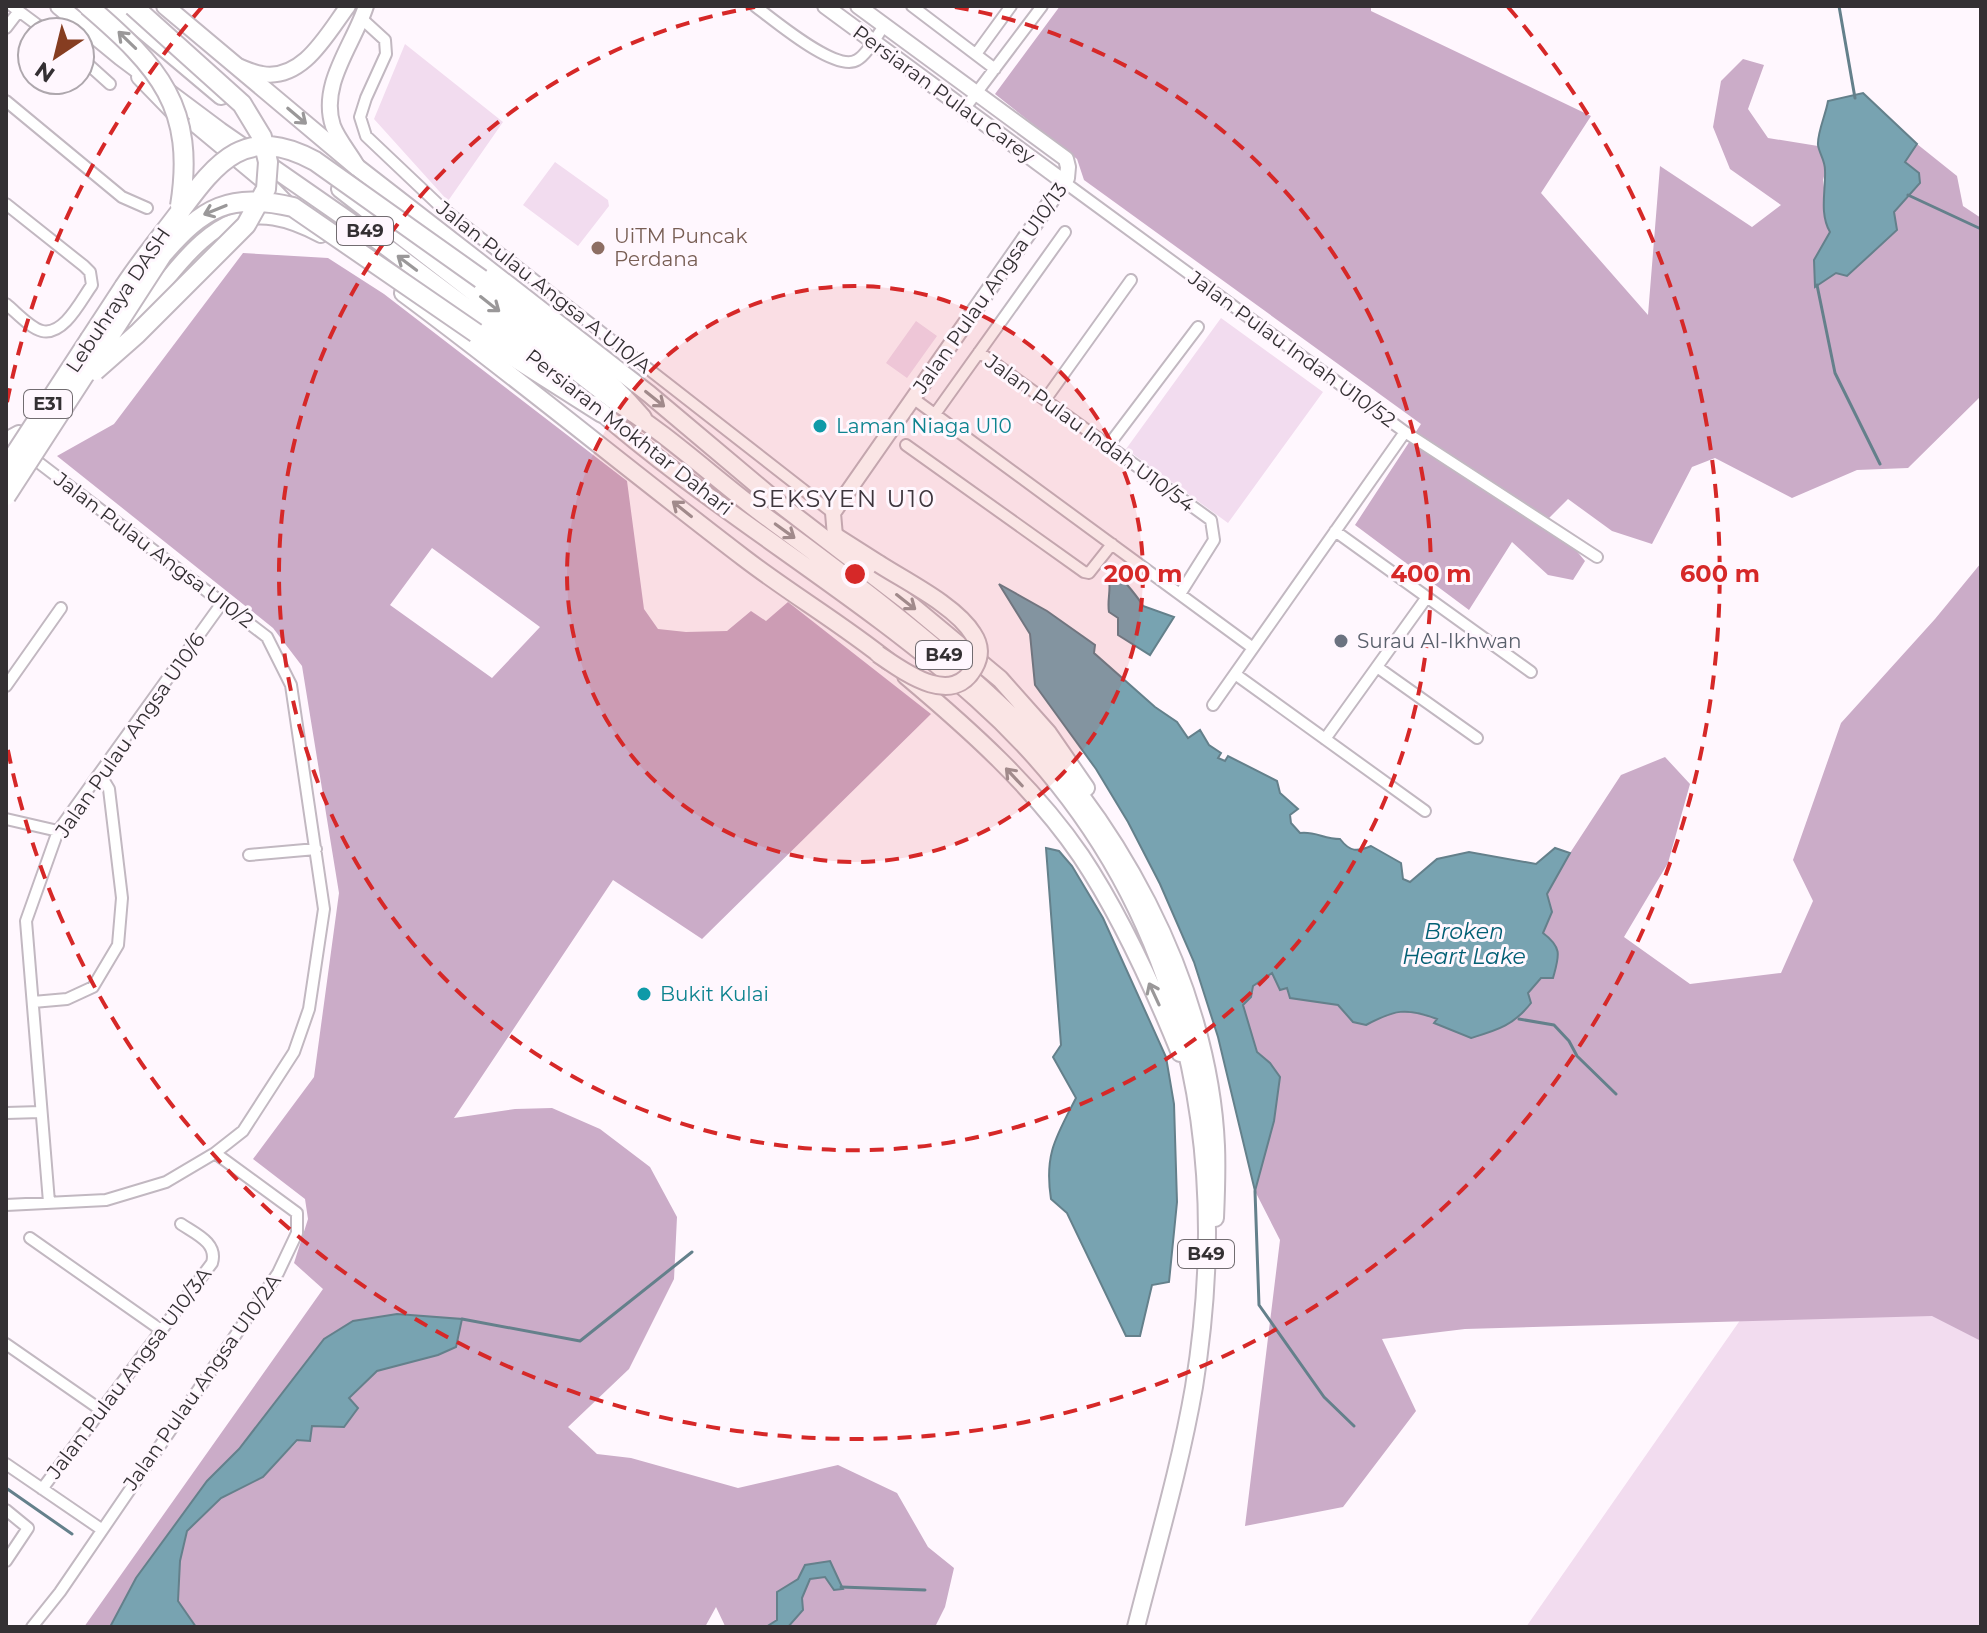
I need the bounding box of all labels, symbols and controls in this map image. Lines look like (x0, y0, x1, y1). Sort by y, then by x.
north arrow (16, 16, 96, 96)
street label: Persiaran Pulau Carey (848, 20, 1040, 168)
one-way arrow (118, 31, 137, 50)
text: N (30, 56, 60, 88)
one-way arrow (286, 107, 307, 125)
street label: Jalan Pulau Angsa U10/13 (907, 178, 1072, 399)
street label: Jalan Pulau Angsa A U10/A (431, 195, 657, 379)
one-way arrow (203, 204, 228, 218)
road number: B49 (337, 217, 393, 245)
street label: Lebuhraya DASH (61, 223, 175, 377)
place label: UiTM Puncak Perdana (614, 224, 747, 271)
marker: UiTM Puncak Perdana (589, 239, 607, 257)
one-way arrow (397, 254, 419, 271)
street label: Jalan Pulau Indah U10/52 (1183, 265, 1400, 432)
one-way arrow (479, 296, 500, 313)
street label: Persiaran Mokhtar Dahari (521, 344, 737, 520)
street label: Jalan Pulau Indah U10/54 (980, 349, 1199, 517)
road number: E31 (24, 390, 72, 418)
one-way arrow (644, 390, 665, 408)
place label: Laman Niaga U10 (836, 414, 1012, 438)
marker: Laman Niaga U10 (811, 417, 829, 435)
street label: Jalan Pulau Angsa U10/2 (49, 466, 259, 633)
district label: SEKSYEN U10 (752, 484, 936, 513)
one-way arrow (672, 500, 693, 518)
one-way arrow (774, 523, 795, 540)
text: 200 m (1104, 559, 1182, 588)
text: 400 m (1390, 559, 1472, 588)
text: 600 m (1680, 559, 1760, 588)
centre of rings (841, 560, 869, 588)
one-way arrow (895, 593, 916, 610)
street label: Jalan Pulau Angsa U10/6 (50, 628, 210, 843)
place label: Surau Al-Ikhwan (1357, 629, 1522, 653)
marker: Surau Al-Ikhwan (1332, 632, 1350, 650)
road number: B49 (916, 641, 972, 669)
one-way arrow (1005, 767, 1024, 787)
water label: Broken Heart Lake (1402, 918, 1526, 970)
place label: Bukit Kulai (660, 982, 769, 1006)
one-way arrow (1146, 983, 1161, 1007)
marker: Bukit Kulai (635, 985, 653, 1003)
road number: B49 (1178, 1240, 1234, 1268)
street label: Jalan Pulau Angsa U10/3A (41, 1262, 217, 1484)
street label: Jalan Pulau Angsa U10/2A (118, 1269, 286, 1495)

